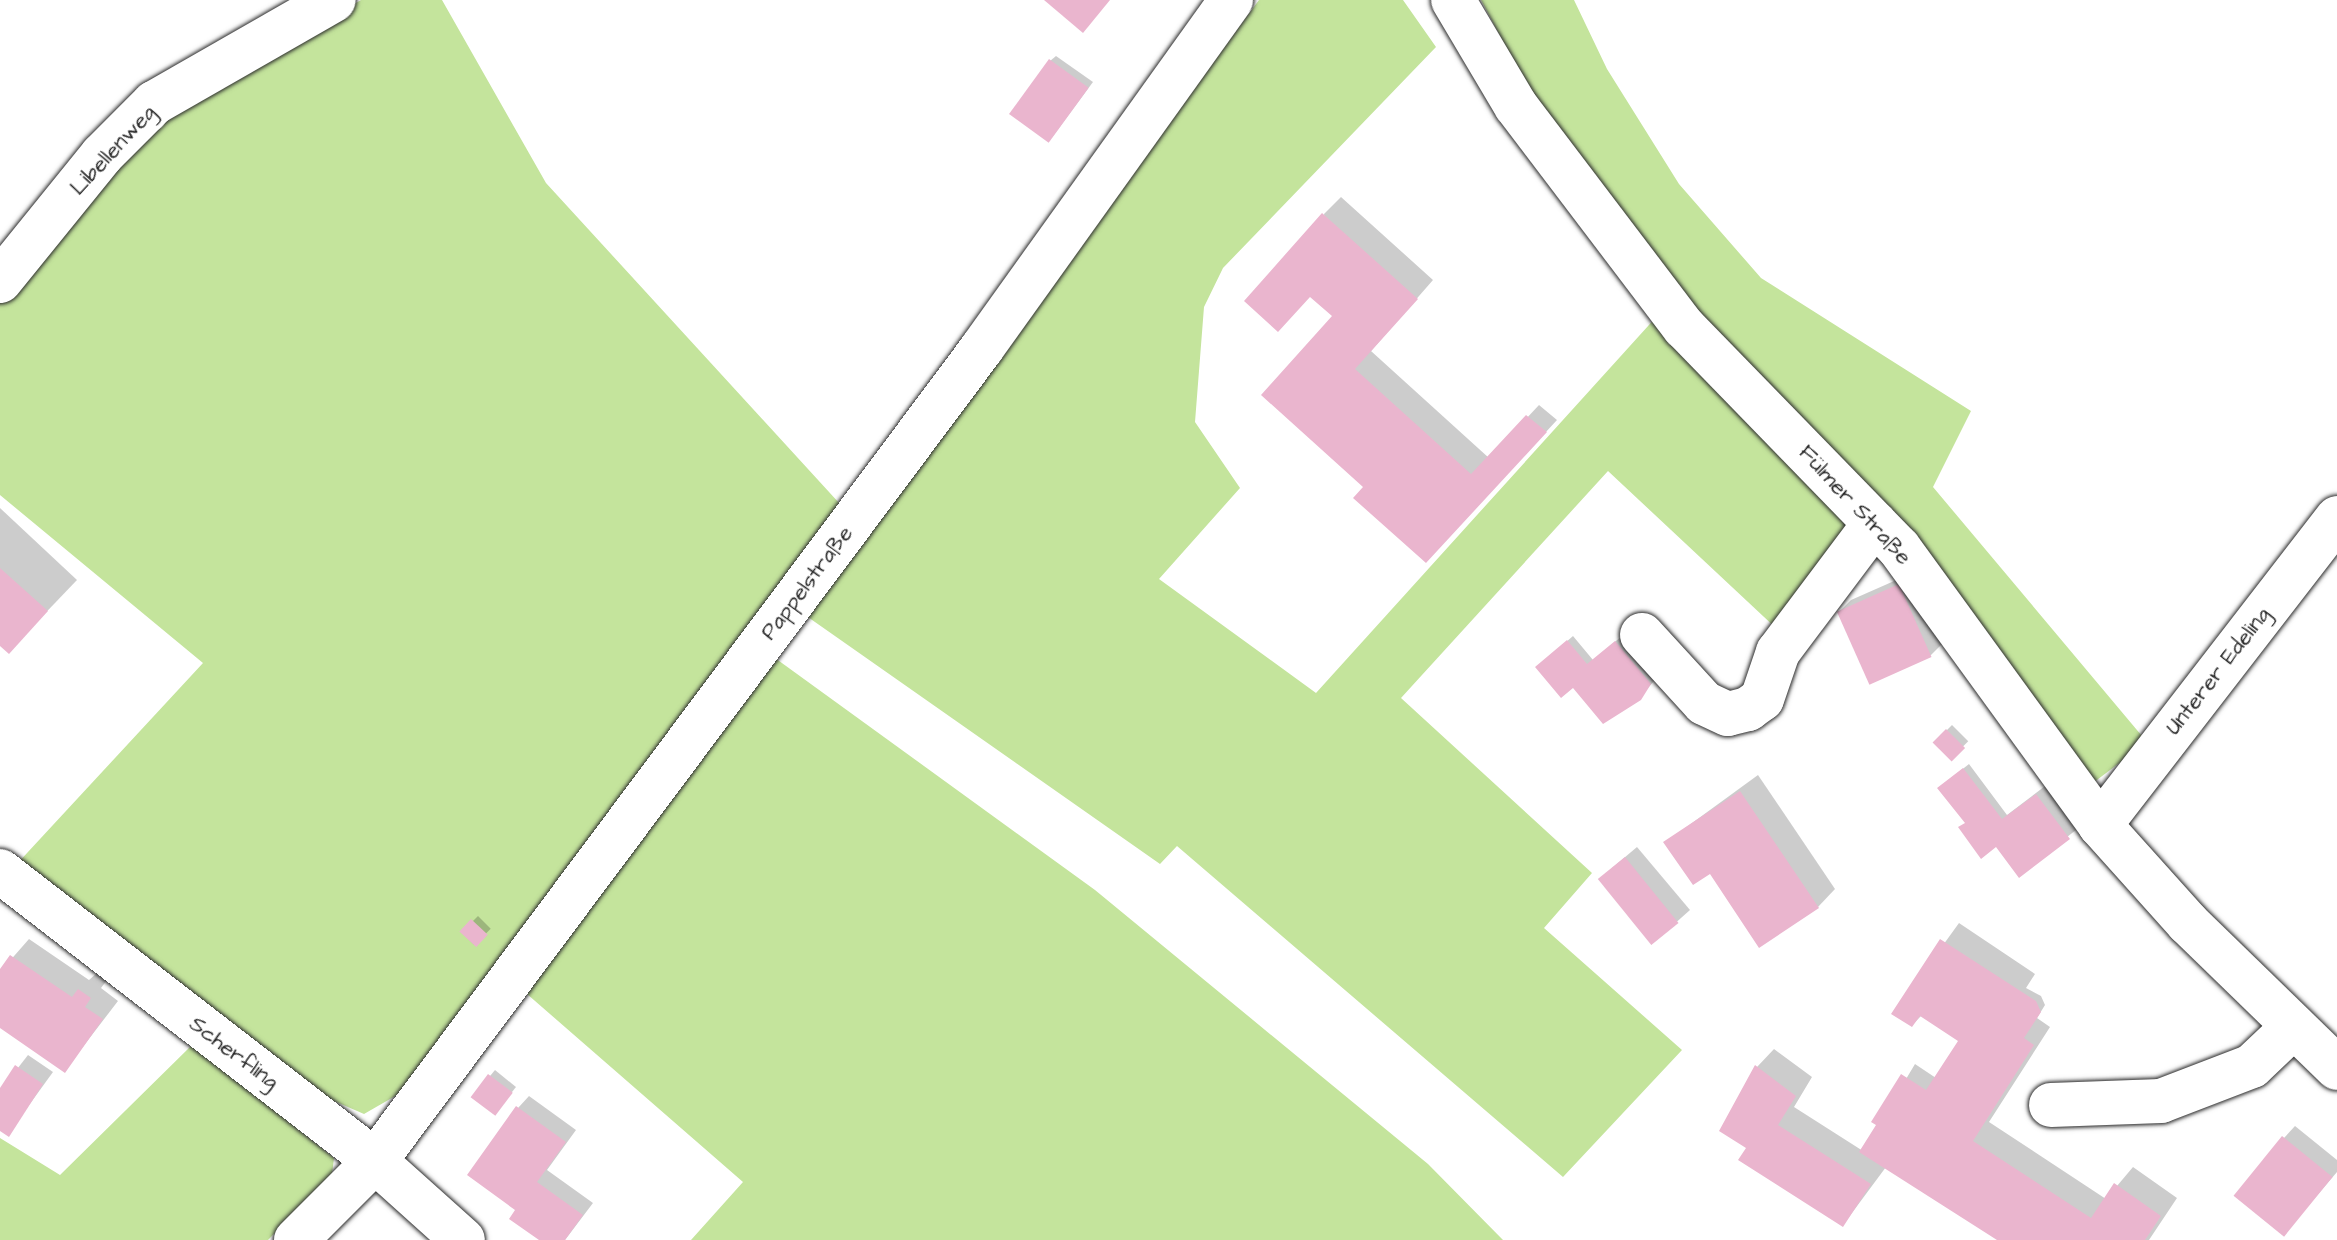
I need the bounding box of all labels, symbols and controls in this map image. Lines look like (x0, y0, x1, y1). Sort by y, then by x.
street label: Libellenweg (65, 99, 161, 201)
street label: Fülmer Straße (1793, 440, 1917, 570)
street label: Pappelstraße (756, 521, 858, 645)
street label: Unterer Edeling (2160, 602, 2276, 740)
street label: Scherfling (184, 1011, 284, 1095)

